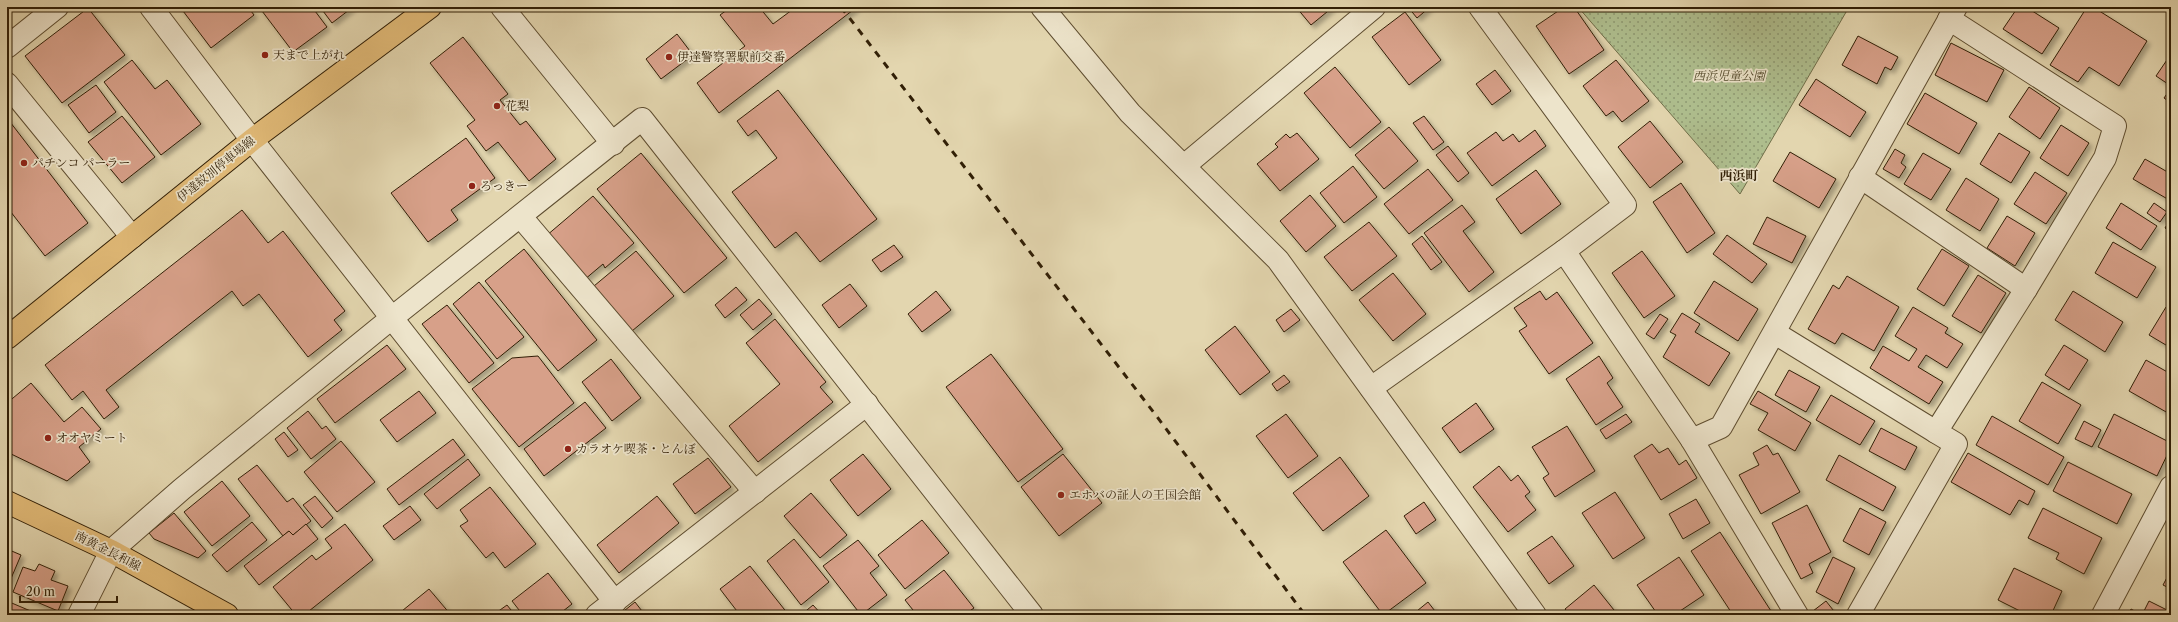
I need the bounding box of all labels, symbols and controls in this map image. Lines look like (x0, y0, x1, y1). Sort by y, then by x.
place label: 天まで上がれ (273, 47, 345, 62)
place label: 伊達警察署駅前交番 (677, 49, 785, 64)
marker: 天まで上がれ (260, 50, 270, 60)
marker: 伊達警察署駅前交番 (664, 52, 674, 62)
park label: 西浜児童公園 (1693, 68, 1767, 83)
place label: 花梨 (505, 98, 529, 113)
marker: 花梨 (492, 101, 502, 111)
street label: 伊達紋別停車場線 (174, 133, 258, 205)
place label: パチンコ パーラー (32, 155, 131, 170)
marker: パチンコ パーラー (19, 158, 29, 168)
district label: 西浜町 (1719, 167, 1759, 183)
place label: ろっきー (480, 178, 528, 193)
marker: ろっきー (467, 181, 477, 191)
place label: オオヤミート (56, 430, 128, 445)
marker: オオヤミート (43, 433, 53, 443)
place label: カラオケ喫茶・とんぼ (576, 441, 696, 456)
marker: カラオケ喫茶・とんぼ (563, 444, 573, 454)
place label: エホバの証人の王国会館 (1069, 487, 1201, 502)
marker: エホバの証人の王国会館 (1056, 490, 1066, 500)
street label: 南黄金長和線 (73, 528, 144, 574)
scale bar (20, 578, 117, 604)
text: 20 m (26, 584, 55, 599)

